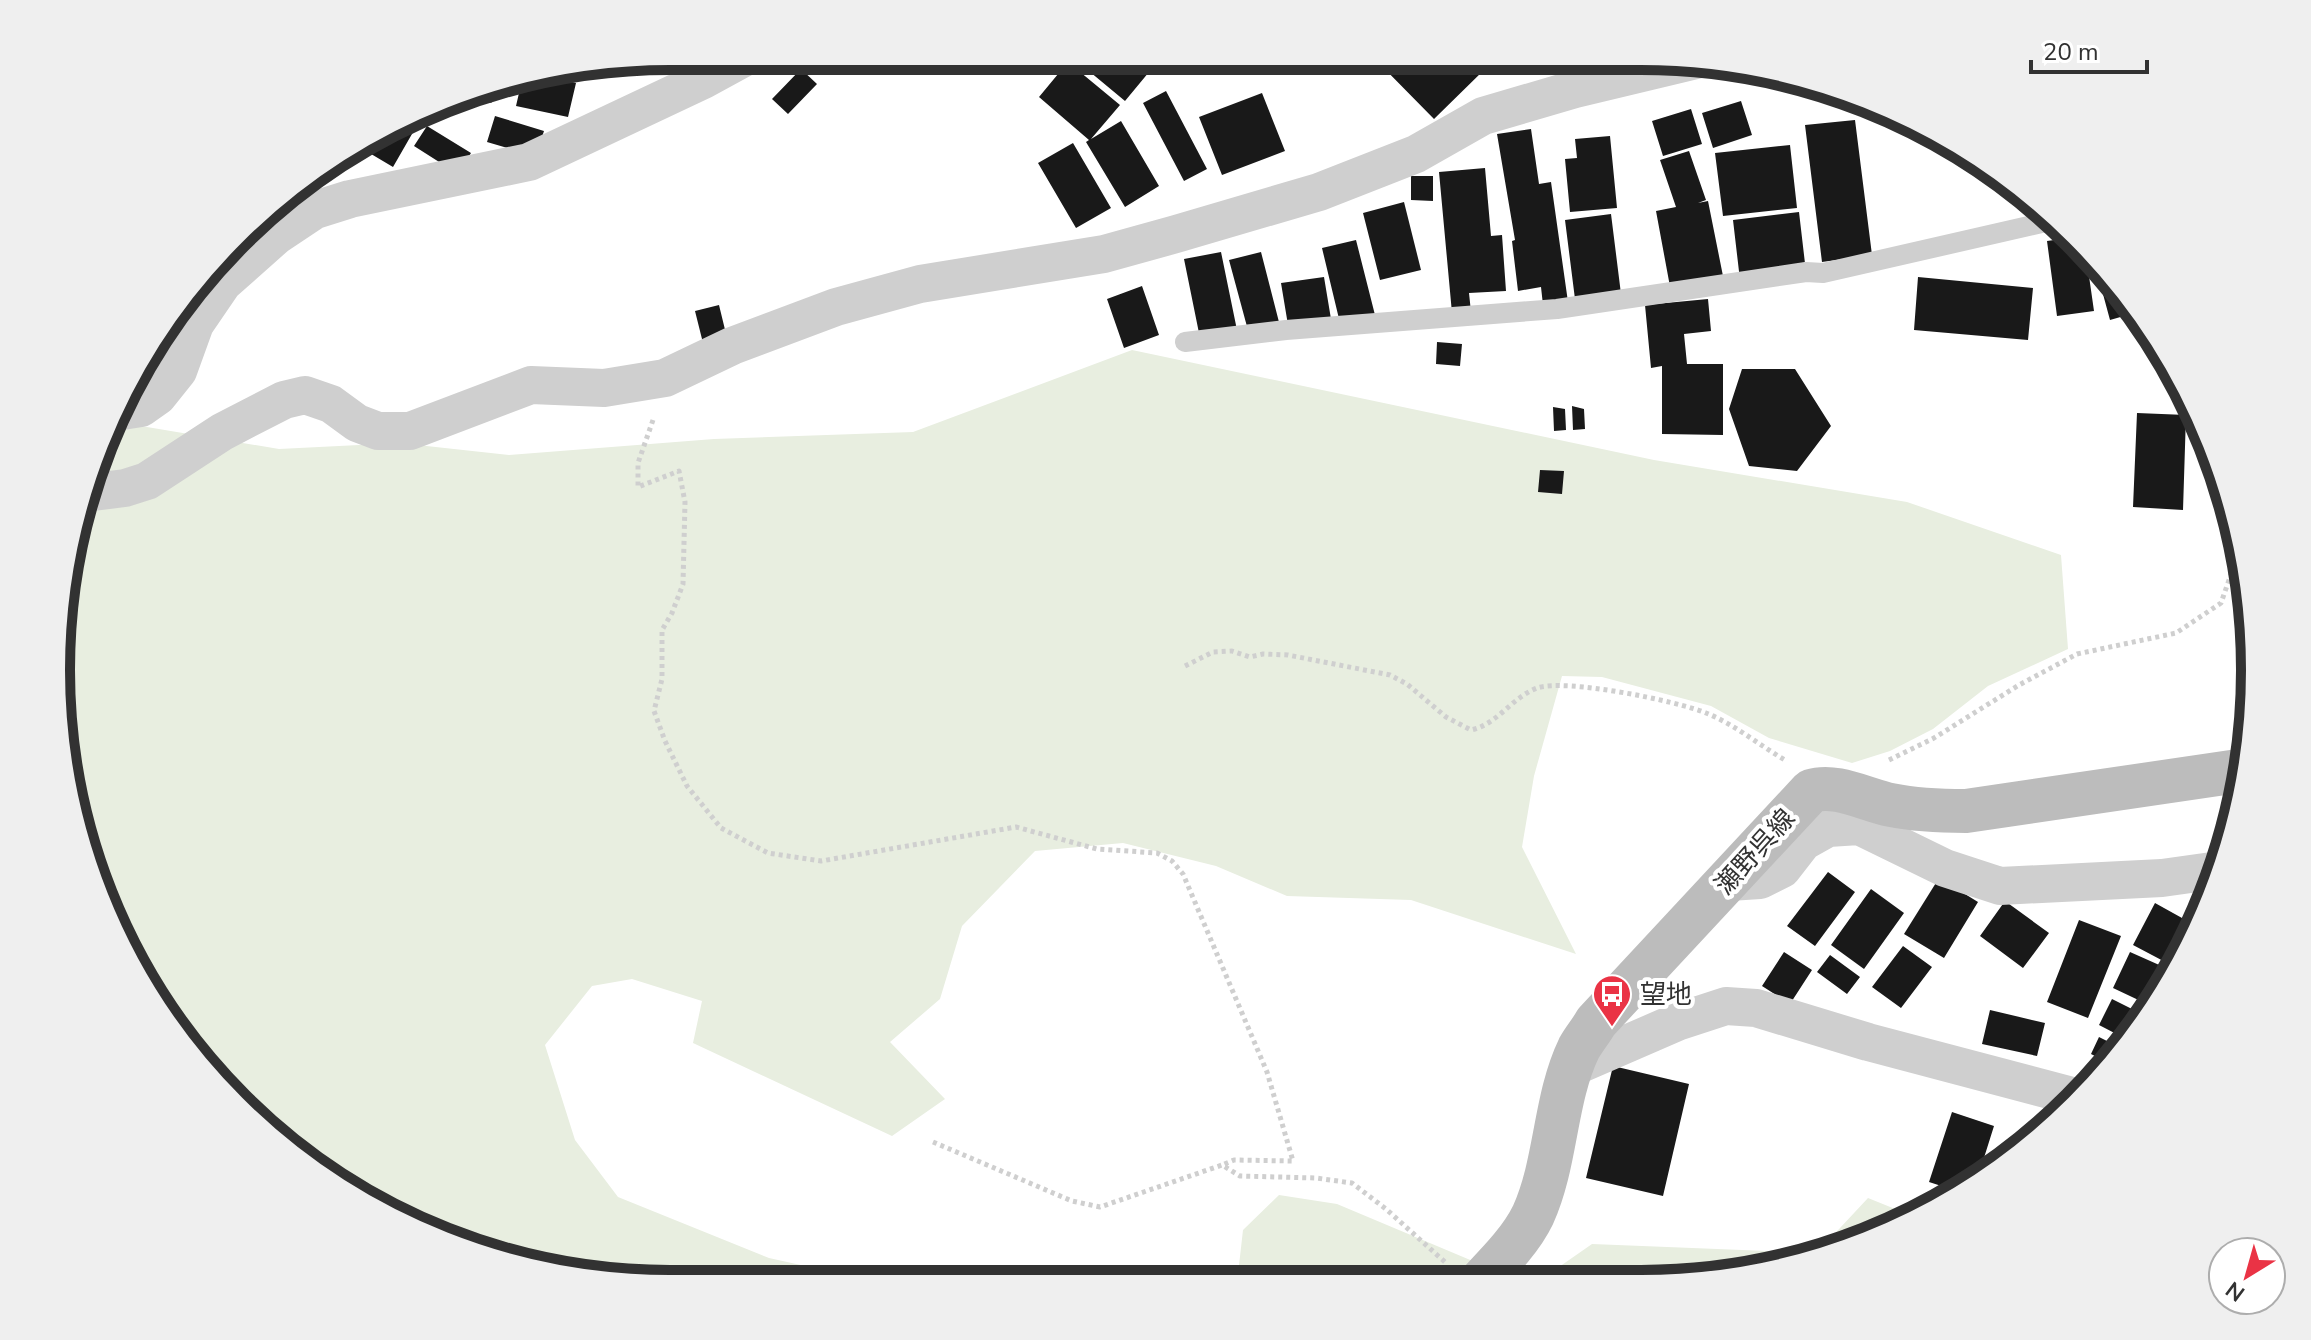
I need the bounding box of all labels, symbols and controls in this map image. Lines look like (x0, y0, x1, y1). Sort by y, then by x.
scale bar (2031, 24, 2147, 74)
text: 20 m (2043, 36, 2099, 68)
street label: 瀬野呉線 (1707, 802, 1803, 902)
bus stop icon: 望地 (1591, 973, 1633, 1028)
place label: 望地 (1640, 977, 1692, 1012)
north arrow (2207, 1236, 2287, 1316)
text: N (2220, 1274, 2251, 1308)

